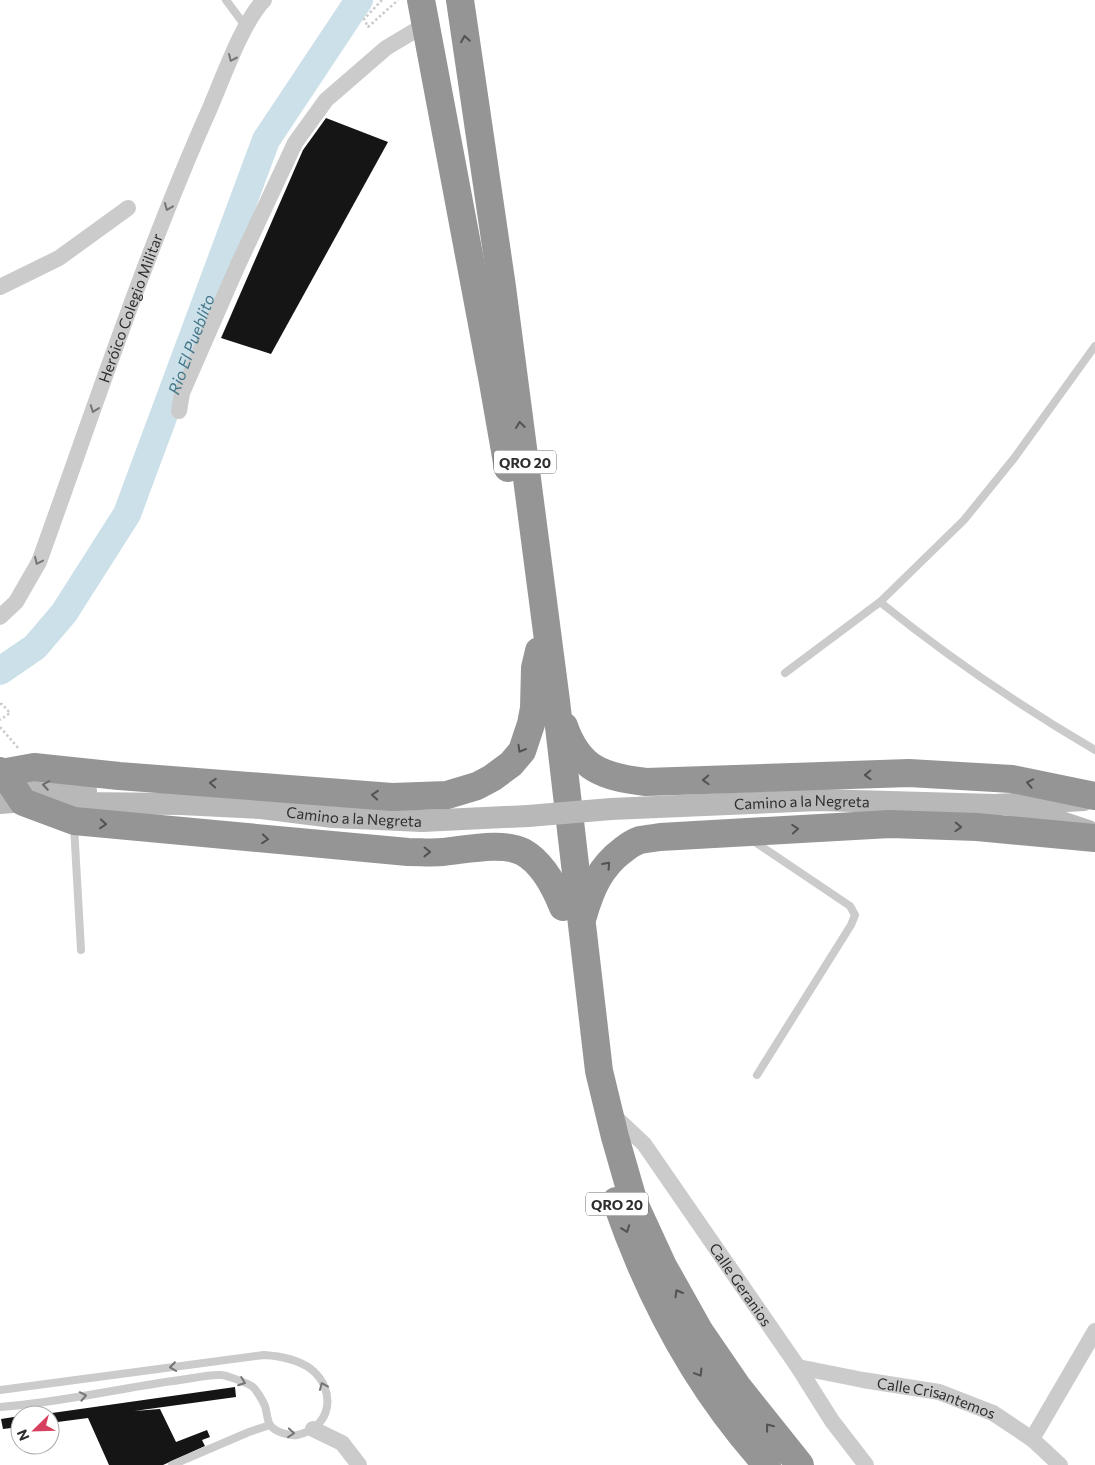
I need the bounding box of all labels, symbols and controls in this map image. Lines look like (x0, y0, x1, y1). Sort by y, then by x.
one-way arrow (460, 34, 471, 42)
one-way arrow (228, 53, 239, 62)
one-way arrow (164, 202, 174, 211)
street label: Heróico Colegio Militar (94, 231, 166, 385)
water label: Rio El Pueblito (163, 291, 217, 396)
one-way arrow (89, 404, 99, 412)
one-way arrow (515, 420, 526, 428)
road number: QRO 20 (494, 451, 556, 474)
one-way arrow (34, 556, 44, 565)
one-way arrow (518, 744, 528, 753)
one-way arrow (864, 770, 872, 780)
one-way arrow (701, 775, 709, 785)
one-way arrow (208, 777, 216, 788)
one-way arrow (1026, 778, 1034, 788)
one-way arrow (42, 780, 50, 791)
one-way arrow (370, 790, 378, 801)
street label: Camino a la Negreta (734, 791, 870, 813)
street label: Camino a la Negreta (285, 802, 422, 830)
one-way arrow (99, 818, 107, 829)
one-way arrow (954, 822, 962, 832)
one-way arrow (792, 823, 800, 834)
one-way arrow (261, 833, 269, 844)
one-way arrow (424, 847, 431, 857)
one-way arrow (601, 861, 610, 870)
road number: QRO 20 (586, 1192, 648, 1216)
one-way arrow (620, 1224, 630, 1233)
street label: Calle Geranios (706, 1239, 776, 1330)
one-way arrow (674, 1289, 684, 1298)
one-way arrow (169, 1361, 177, 1372)
one-way arrow (693, 1368, 703, 1377)
street label: Calle Crisantemos (876, 1373, 998, 1422)
one-way arrow (237, 1376, 246, 1386)
one-way arrow (319, 1382, 329, 1391)
one-way arrow (79, 1392, 87, 1402)
north arrow (10, 1405, 60, 1455)
one-way arrow (766, 1424, 774, 1433)
text: N (13, 1427, 32, 1443)
one-way arrow (287, 1428, 295, 1439)

